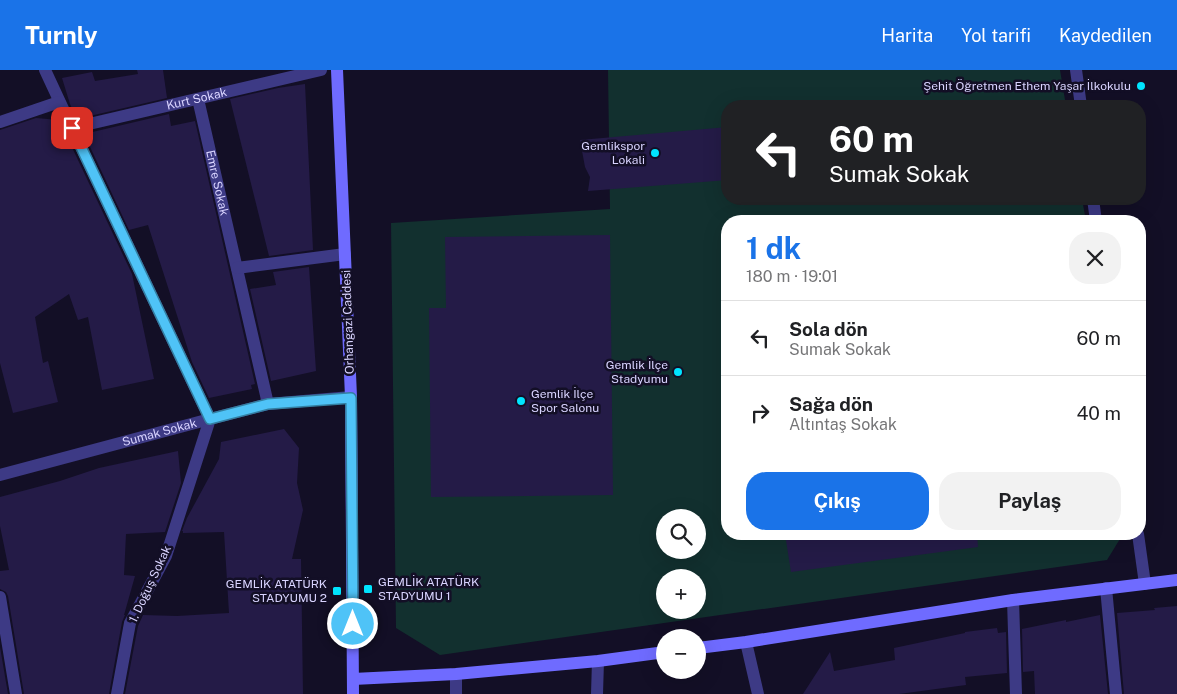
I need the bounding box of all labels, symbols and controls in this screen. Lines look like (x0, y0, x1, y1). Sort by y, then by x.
text: Turnly (25, 21, 98, 49)
text: Harita (881, 25, 933, 46)
text: Yol tarifi (961, 25, 1031, 46)
text: Kaydedilen (1059, 25, 1152, 46)
place label: Şehit Öğretmen Ethem Yaşar İlkokulu (923, 79, 1131, 93)
marker: Şehit Öğretmen Ethem Yaşar İlkokulu (1135, 80, 1147, 92)
street label: Kurt Sokak (165, 85, 229, 113)
pin (51, 107, 93, 149)
icon: arrive (58, 114, 86, 142)
text: 60 m (829, 119, 914, 160)
icon: left (746, 120, 811, 185)
place label: Gemlikspor Lokali (581, 139, 645, 167)
marker: Gemlikspor Lokali (649, 147, 661, 159)
street label: Emre Sokak (203, 149, 232, 217)
text: Sumak Sokak (829, 161, 969, 187)
text: 1 dk (746, 230, 801, 266)
button: close (1069, 232, 1121, 284)
text: 180 m · 19:01 (746, 267, 838, 286)
street label: Orhangazi Caddesi (339, 270, 357, 374)
text: Sola dön (789, 318, 868, 340)
icon: left (746, 324, 774, 352)
text: 60 m (1077, 327, 1121, 349)
text: Sumak Sokak (789, 340, 891, 359)
place label: Gemlik İlçe Stadyumu (606, 358, 668, 386)
marker: Gemlik İlçe Stadyumu (672, 366, 684, 378)
place label: Gemlik İlçe Spor Salonu (531, 387, 599, 415)
text: Sağa dön (789, 393, 873, 415)
marker: Gemlik İlçe Spor Salonu (515, 395, 527, 407)
icon: right (746, 399, 774, 427)
text: 40 m (1076, 402, 1121, 424)
text: Altıntaş Sokak (789, 415, 897, 434)
street label: Sumak Sokak (121, 416, 198, 449)
button: Çıkış (746, 472, 929, 530)
button: Paylaş (939, 472, 1121, 530)
map controls (656, 509, 706, 679)
button: search (656, 509, 706, 559)
street label: 1. Doğuş Sokak (126, 543, 174, 625)
button: + (656, 569, 706, 619)
place label: GEMLİK ATATÜRK STADYUMU 1 (378, 575, 479, 603)
place label: GEMLİK ATATÜRK STADYUMU 2 (226, 577, 327, 605)
marker: GEMLİK ATATÜRK STADYUMU 1 (362, 583, 374, 595)
marker: GEMLİK ATATÜRK STADYUMU 2 (331, 585, 343, 597)
position arrow (326, 597, 378, 649)
button: − (656, 629, 706, 679)

